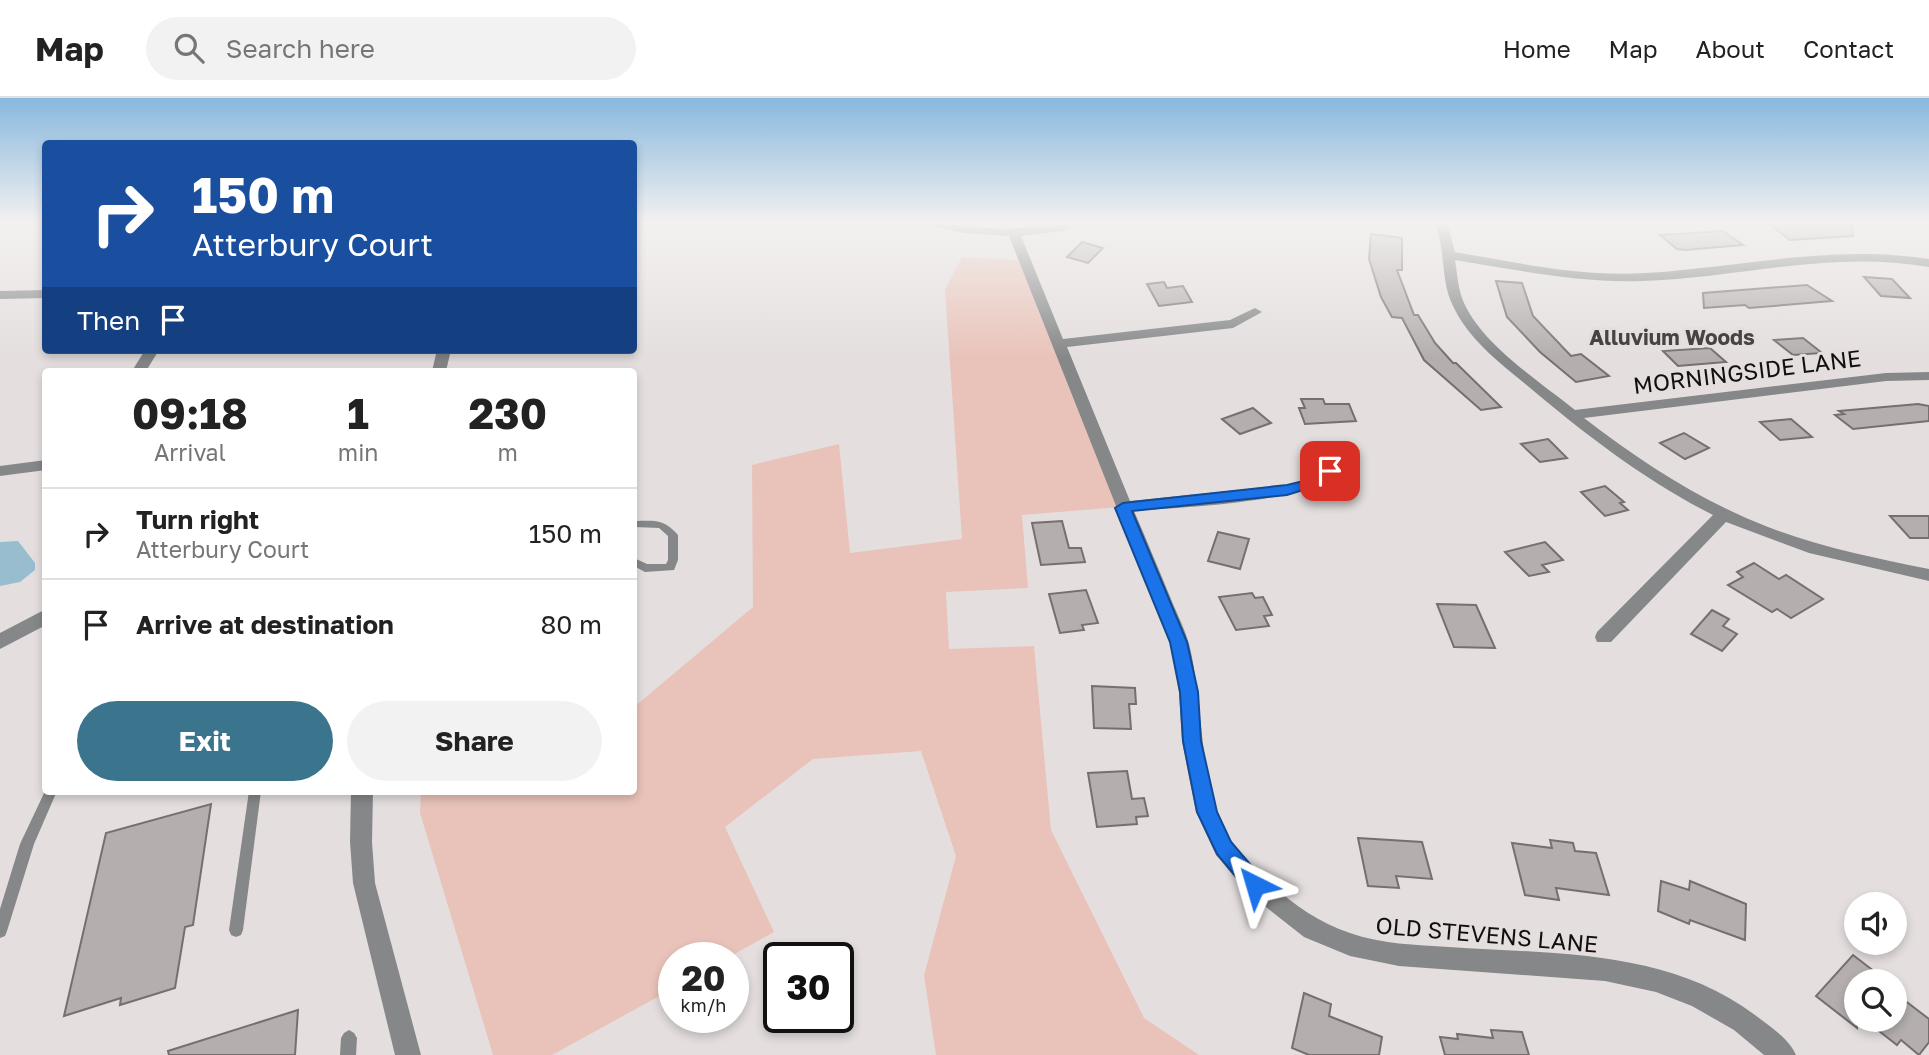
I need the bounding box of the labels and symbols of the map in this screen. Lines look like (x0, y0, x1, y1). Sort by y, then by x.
district label: Alluvium Woods (1589, 324, 1755, 350)
street label: MORNINGSIDE LANE (1631, 343, 1863, 399)
pin (1300, 441, 1360, 501)
position arrow (1218, 848, 1292, 922)
street label: OLD STEVENS LANE (1375, 910, 1599, 958)
speed limit sign: 30 (763, 942, 854, 1033)

